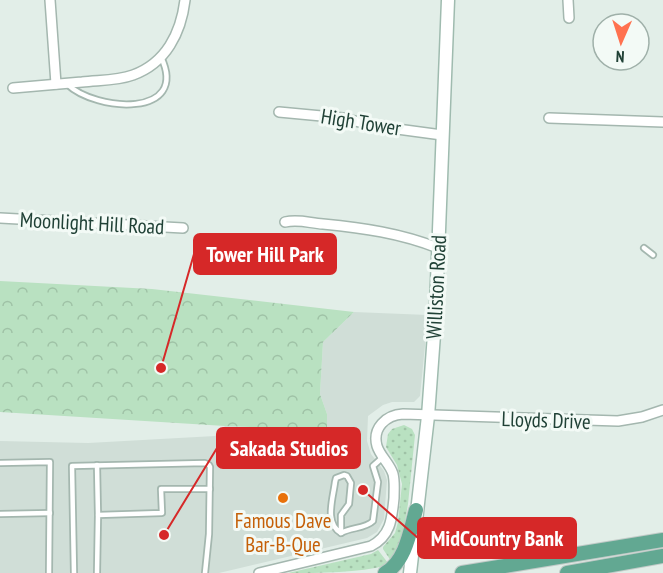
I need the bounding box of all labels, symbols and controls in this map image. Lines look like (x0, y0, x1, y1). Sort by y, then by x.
north arrow (591, 12, 651, 72)
text: N (615, 47, 625, 67)
street label: High Tower (319, 102, 403, 142)
street label: Moonlight Hill Road (19, 206, 165, 240)
callout: Tower Hill Park (194, 234, 336, 274)
street label: Williston Road (420, 234, 452, 340)
text: Tower Hill Park (206, 240, 325, 268)
street label: Lloyds Drive (501, 405, 591, 435)
callout: Sakada Studios (217, 428, 360, 468)
text: Sakada Studios (230, 434, 348, 462)
marker: Famous Dave Bar-B-Que (276, 491, 290, 505)
place label: Famous Dave Bar-B-Que (235, 507, 331, 558)
callout: MidCountry Bank (418, 518, 576, 558)
text: MidCountry Bank (431, 524, 564, 552)

